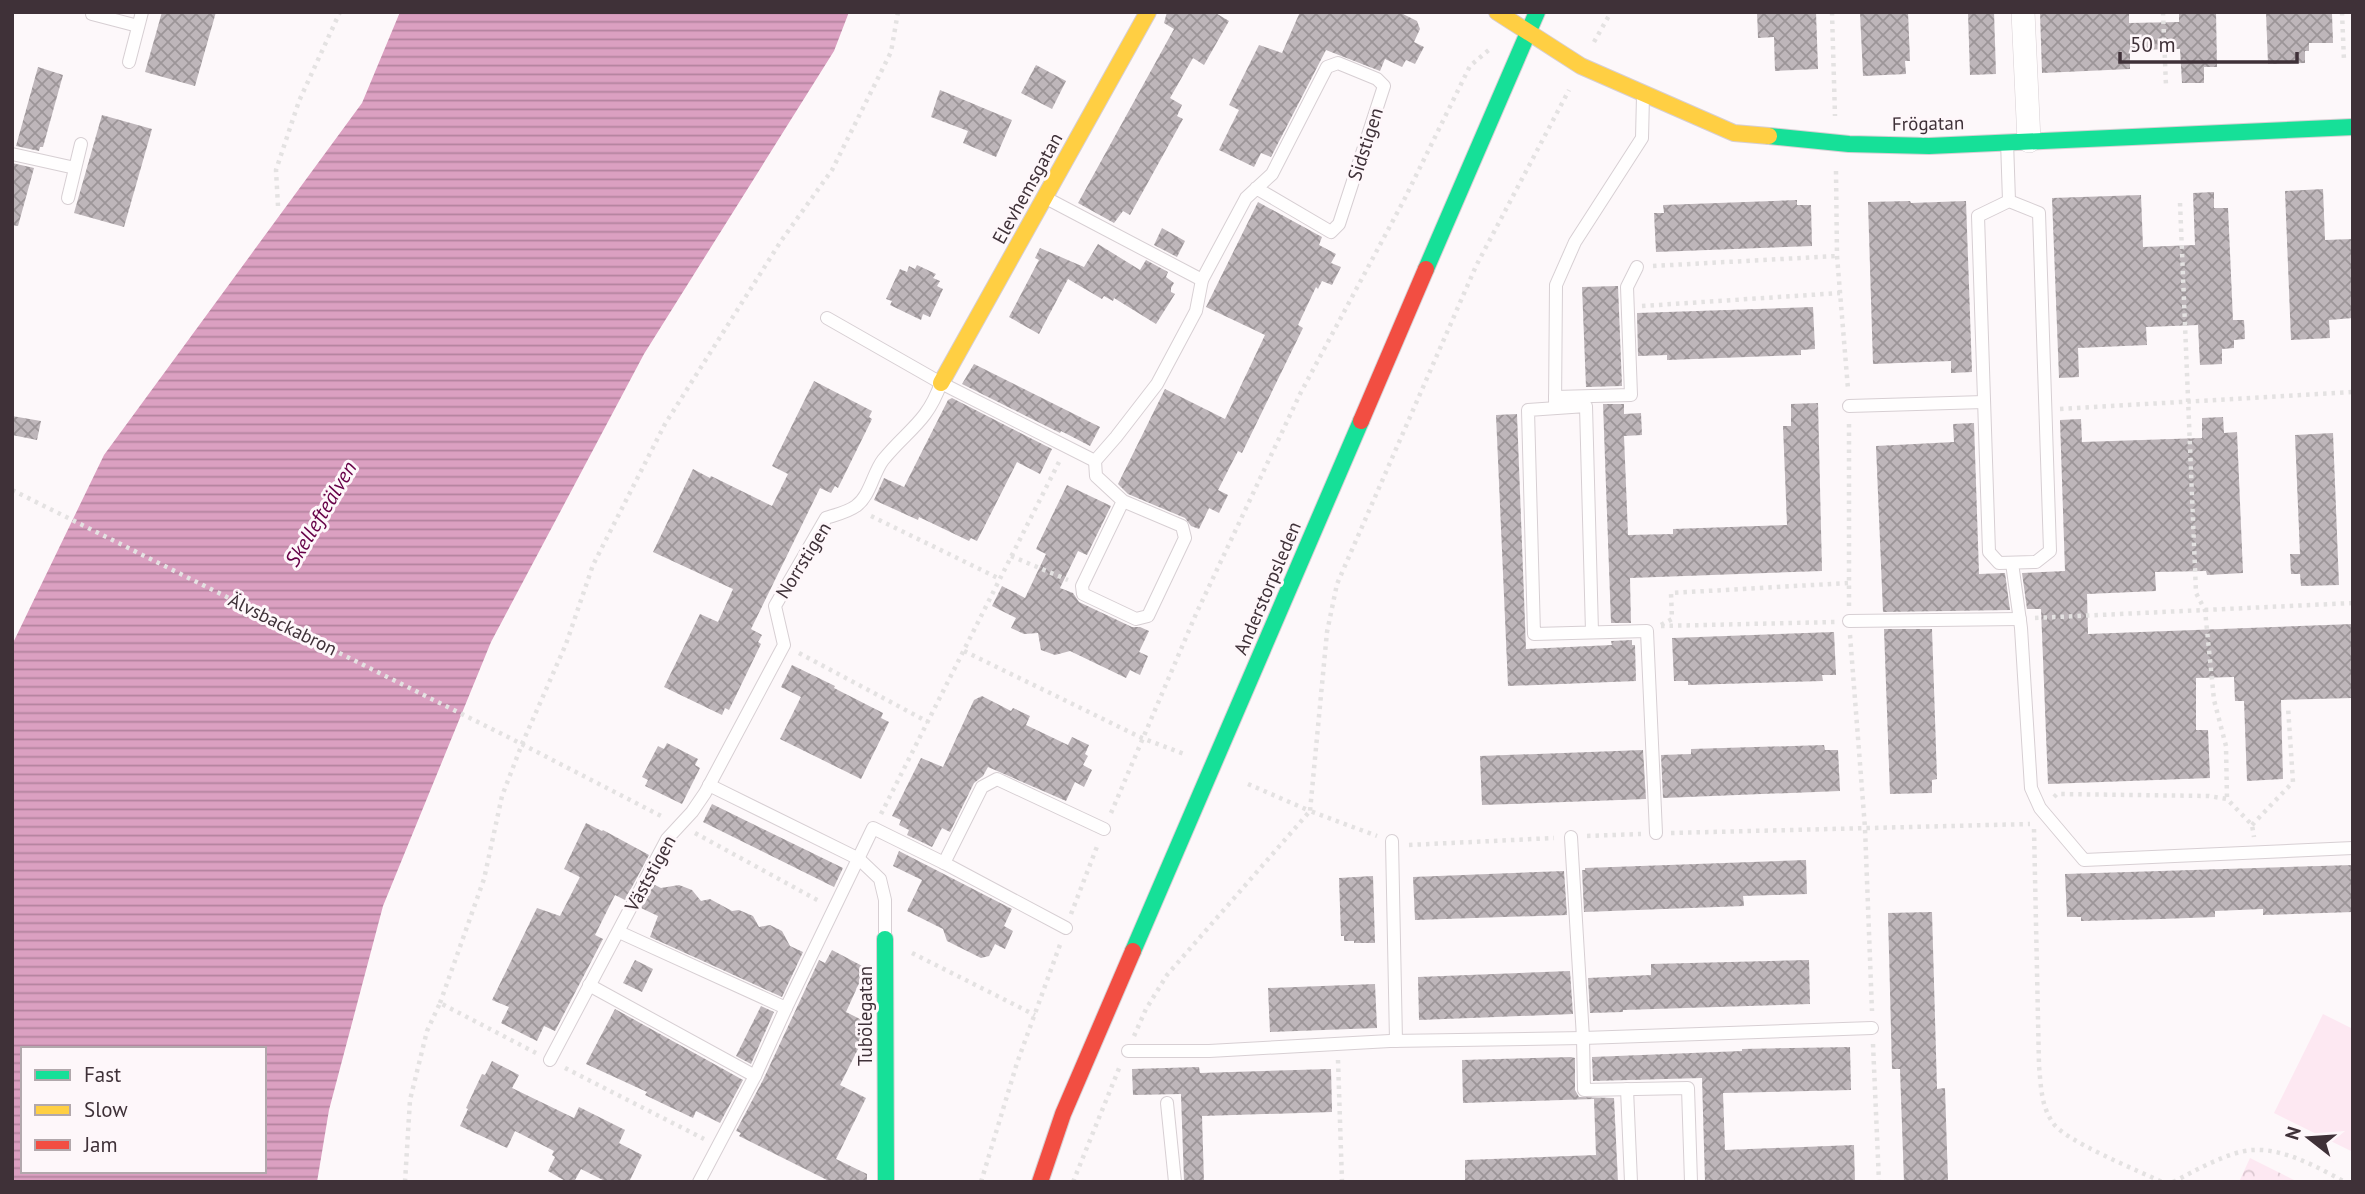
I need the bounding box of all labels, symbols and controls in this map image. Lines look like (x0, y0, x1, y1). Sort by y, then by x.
scale bar (2120, 21, 2297, 65)
text: 50 m (2130, 31, 2176, 58)
street label: Sidstigen (1342, 105, 1388, 183)
street label: Frögatan (1892, 110, 1964, 136)
street label: Elevhemsgatan (987, 128, 1067, 248)
water label: Skellefteälven (279, 456, 363, 571)
street label: Norrstigen (770, 517, 836, 603)
street label: Anderstorpsleden (1228, 518, 1306, 658)
street label: Älvsbackabron (225, 587, 341, 661)
street label: Väststigen (619, 831, 681, 916)
street label: Tubölegatan (853, 966, 877, 1066)
legend (21, 1047, 266, 1173)
text: Fast (84, 1061, 121, 1088)
text: Slow (84, 1096, 128, 1123)
north arrow (2274, 1103, 2344, 1173)
text: N (2279, 1124, 2306, 1143)
text: Jam (83, 1131, 118, 1158)

